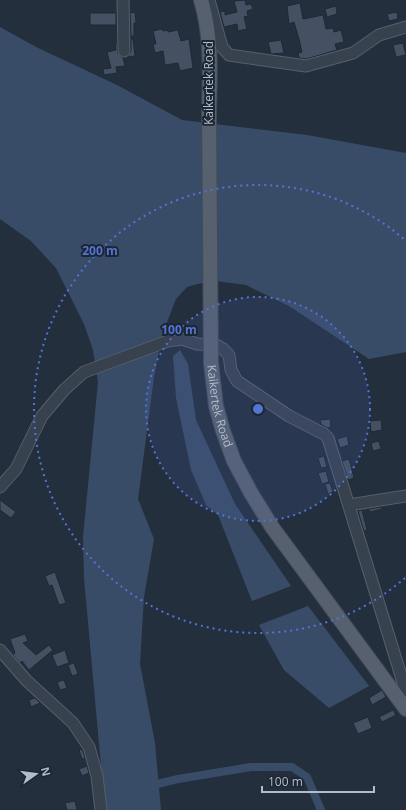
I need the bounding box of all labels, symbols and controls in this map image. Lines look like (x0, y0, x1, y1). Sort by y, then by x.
street label: Kaikertek Road (200, 41, 217, 125)
text: 200 m (82, 242, 118, 259)
text: 100 m (161, 321, 197, 338)
street label: Kaikertek Road (203, 364, 237, 450)
centre of rings (251, 402, 265, 416)
north arrow (16, 754, 56, 794)
text: N (38, 765, 55, 778)
scale bar (262, 768, 374, 794)
text: 100 m (268, 773, 303, 790)

